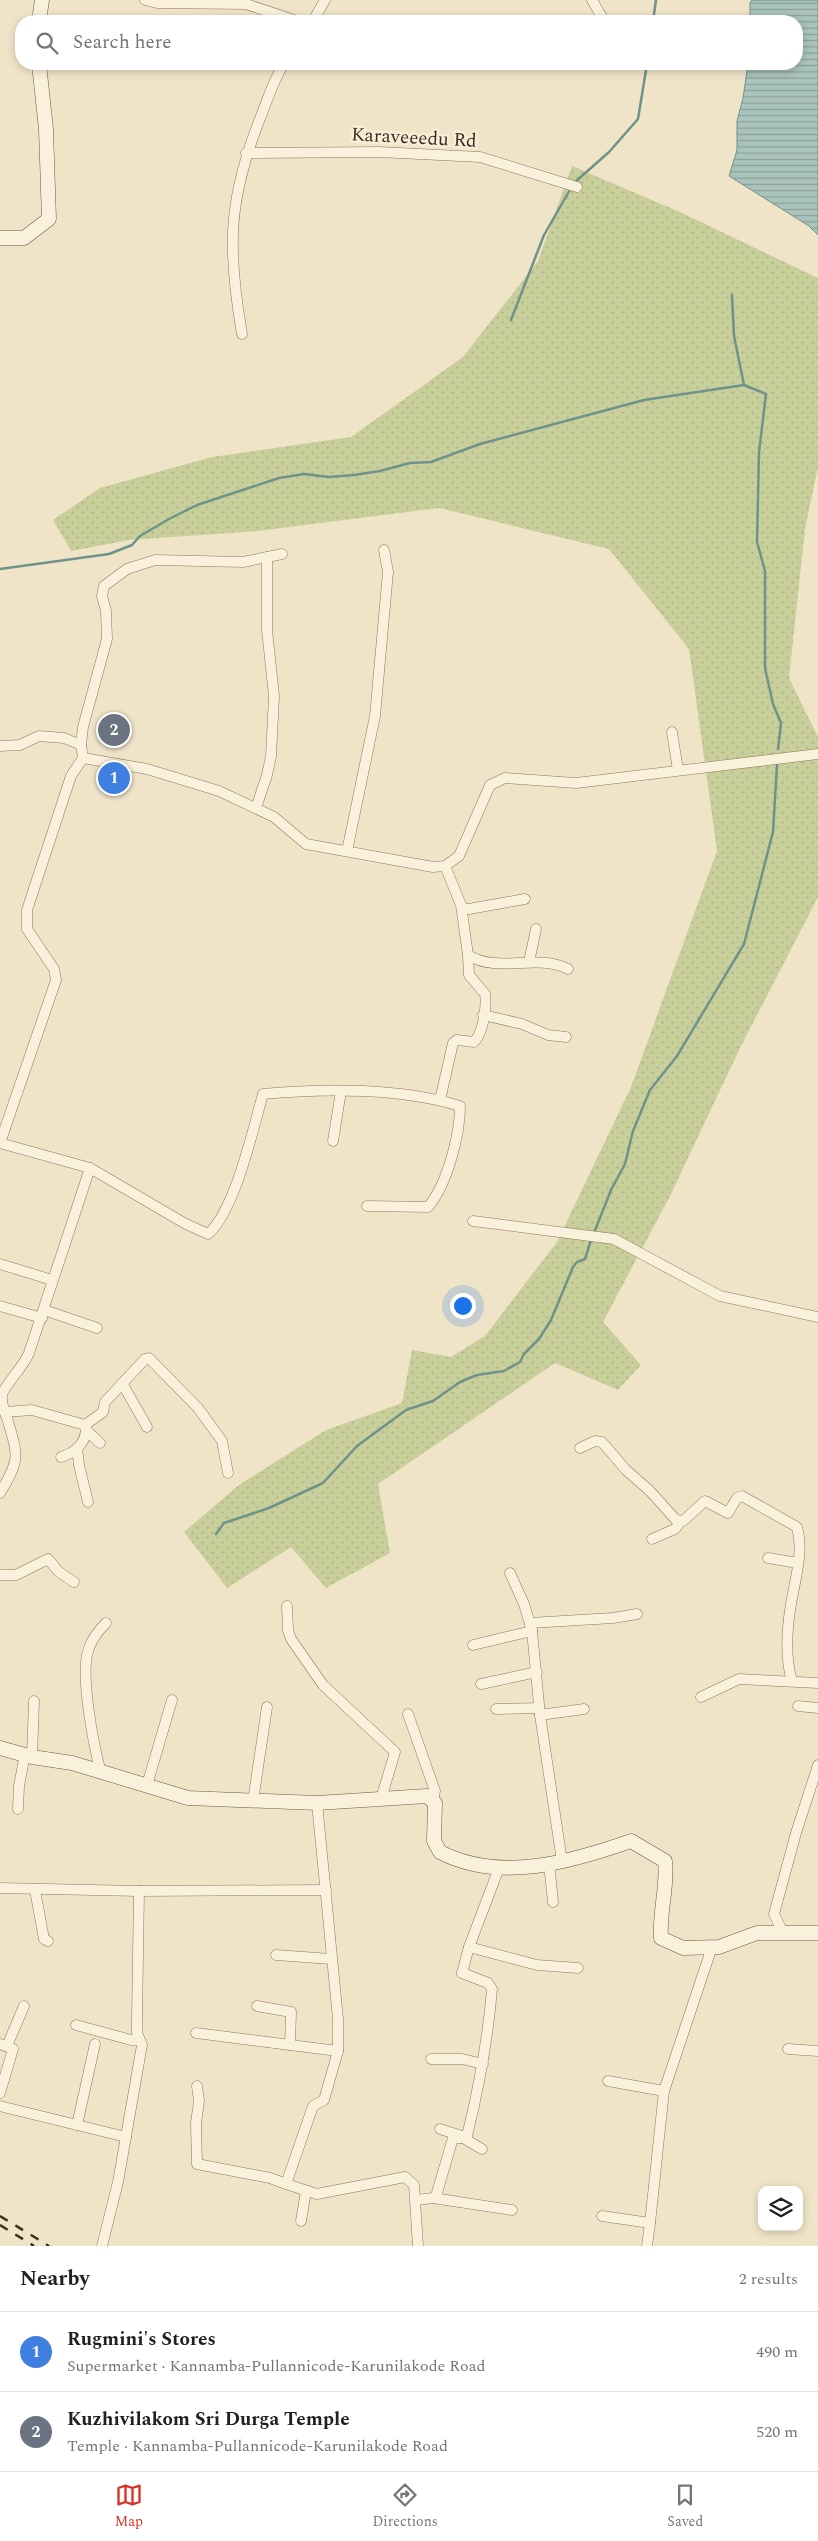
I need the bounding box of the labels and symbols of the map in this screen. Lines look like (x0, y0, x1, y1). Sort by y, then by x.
street label: Karaveeedu Rd (351, 120, 477, 156)
pin: 2 (98, 711, 130, 749)
pin: 1 (98, 759, 130, 797)
your location (450, 1293, 476, 1319)

